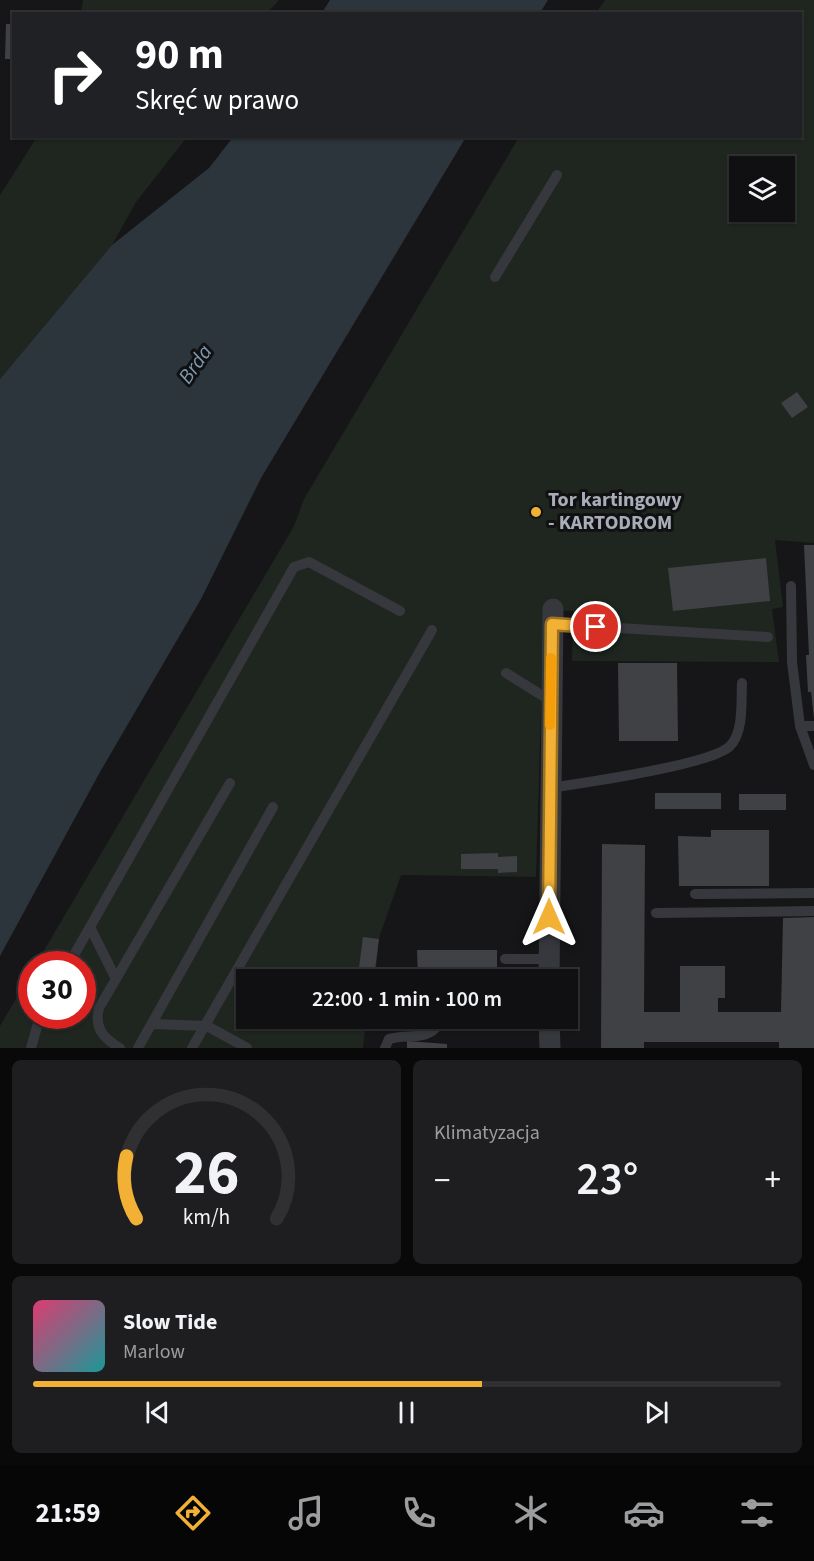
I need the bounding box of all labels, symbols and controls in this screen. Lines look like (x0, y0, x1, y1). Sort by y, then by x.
text: 90 m (135, 25, 224, 85)
icon: right (36, 36, 114, 114)
text: Skręć w prawo (135, 81, 299, 120)
map controls (729, 156, 795, 222)
button: layers (729, 156, 795, 222)
water label: Brda (171, 338, 219, 390)
place label: Tor kartingowy - KARTODROM (548, 486, 682, 537)
marker: Tor kartingowy - KARTODROM (529, 505, 543, 519)
pin (570, 601, 621, 652)
icon: arrive (579, 610, 612, 643)
position arrow (517, 885, 581, 949)
speed limit sign: 30 (18, 951, 96, 1029)
text: 22:00 · 1 min · 100 m (312, 983, 502, 1015)
text: Klimatyzacja (434, 1119, 540, 1147)
text: 26 (174, 1129, 239, 1218)
text: 23° (577, 1148, 638, 1212)
text: − (434, 1157, 450, 1204)
text: + (765, 1157, 781, 1204)
text: km/h (183, 1202, 230, 1233)
text: Slow Tide (123, 1306, 217, 1338)
text: Marlow (123, 1338, 185, 1366)
icon: previous (141, 1396, 174, 1429)
icon: pause (390, 1396, 423, 1429)
icon: next (640, 1396, 673, 1429)
icon: directions (172, 1492, 214, 1534)
icon: music (285, 1492, 327, 1534)
icon: phone (398, 1492, 440, 1534)
icon: climate (510, 1492, 552, 1534)
icon: car (623, 1492, 665, 1534)
icon: filters (736, 1492, 778, 1534)
text: 21:59 (35, 1494, 101, 1533)

